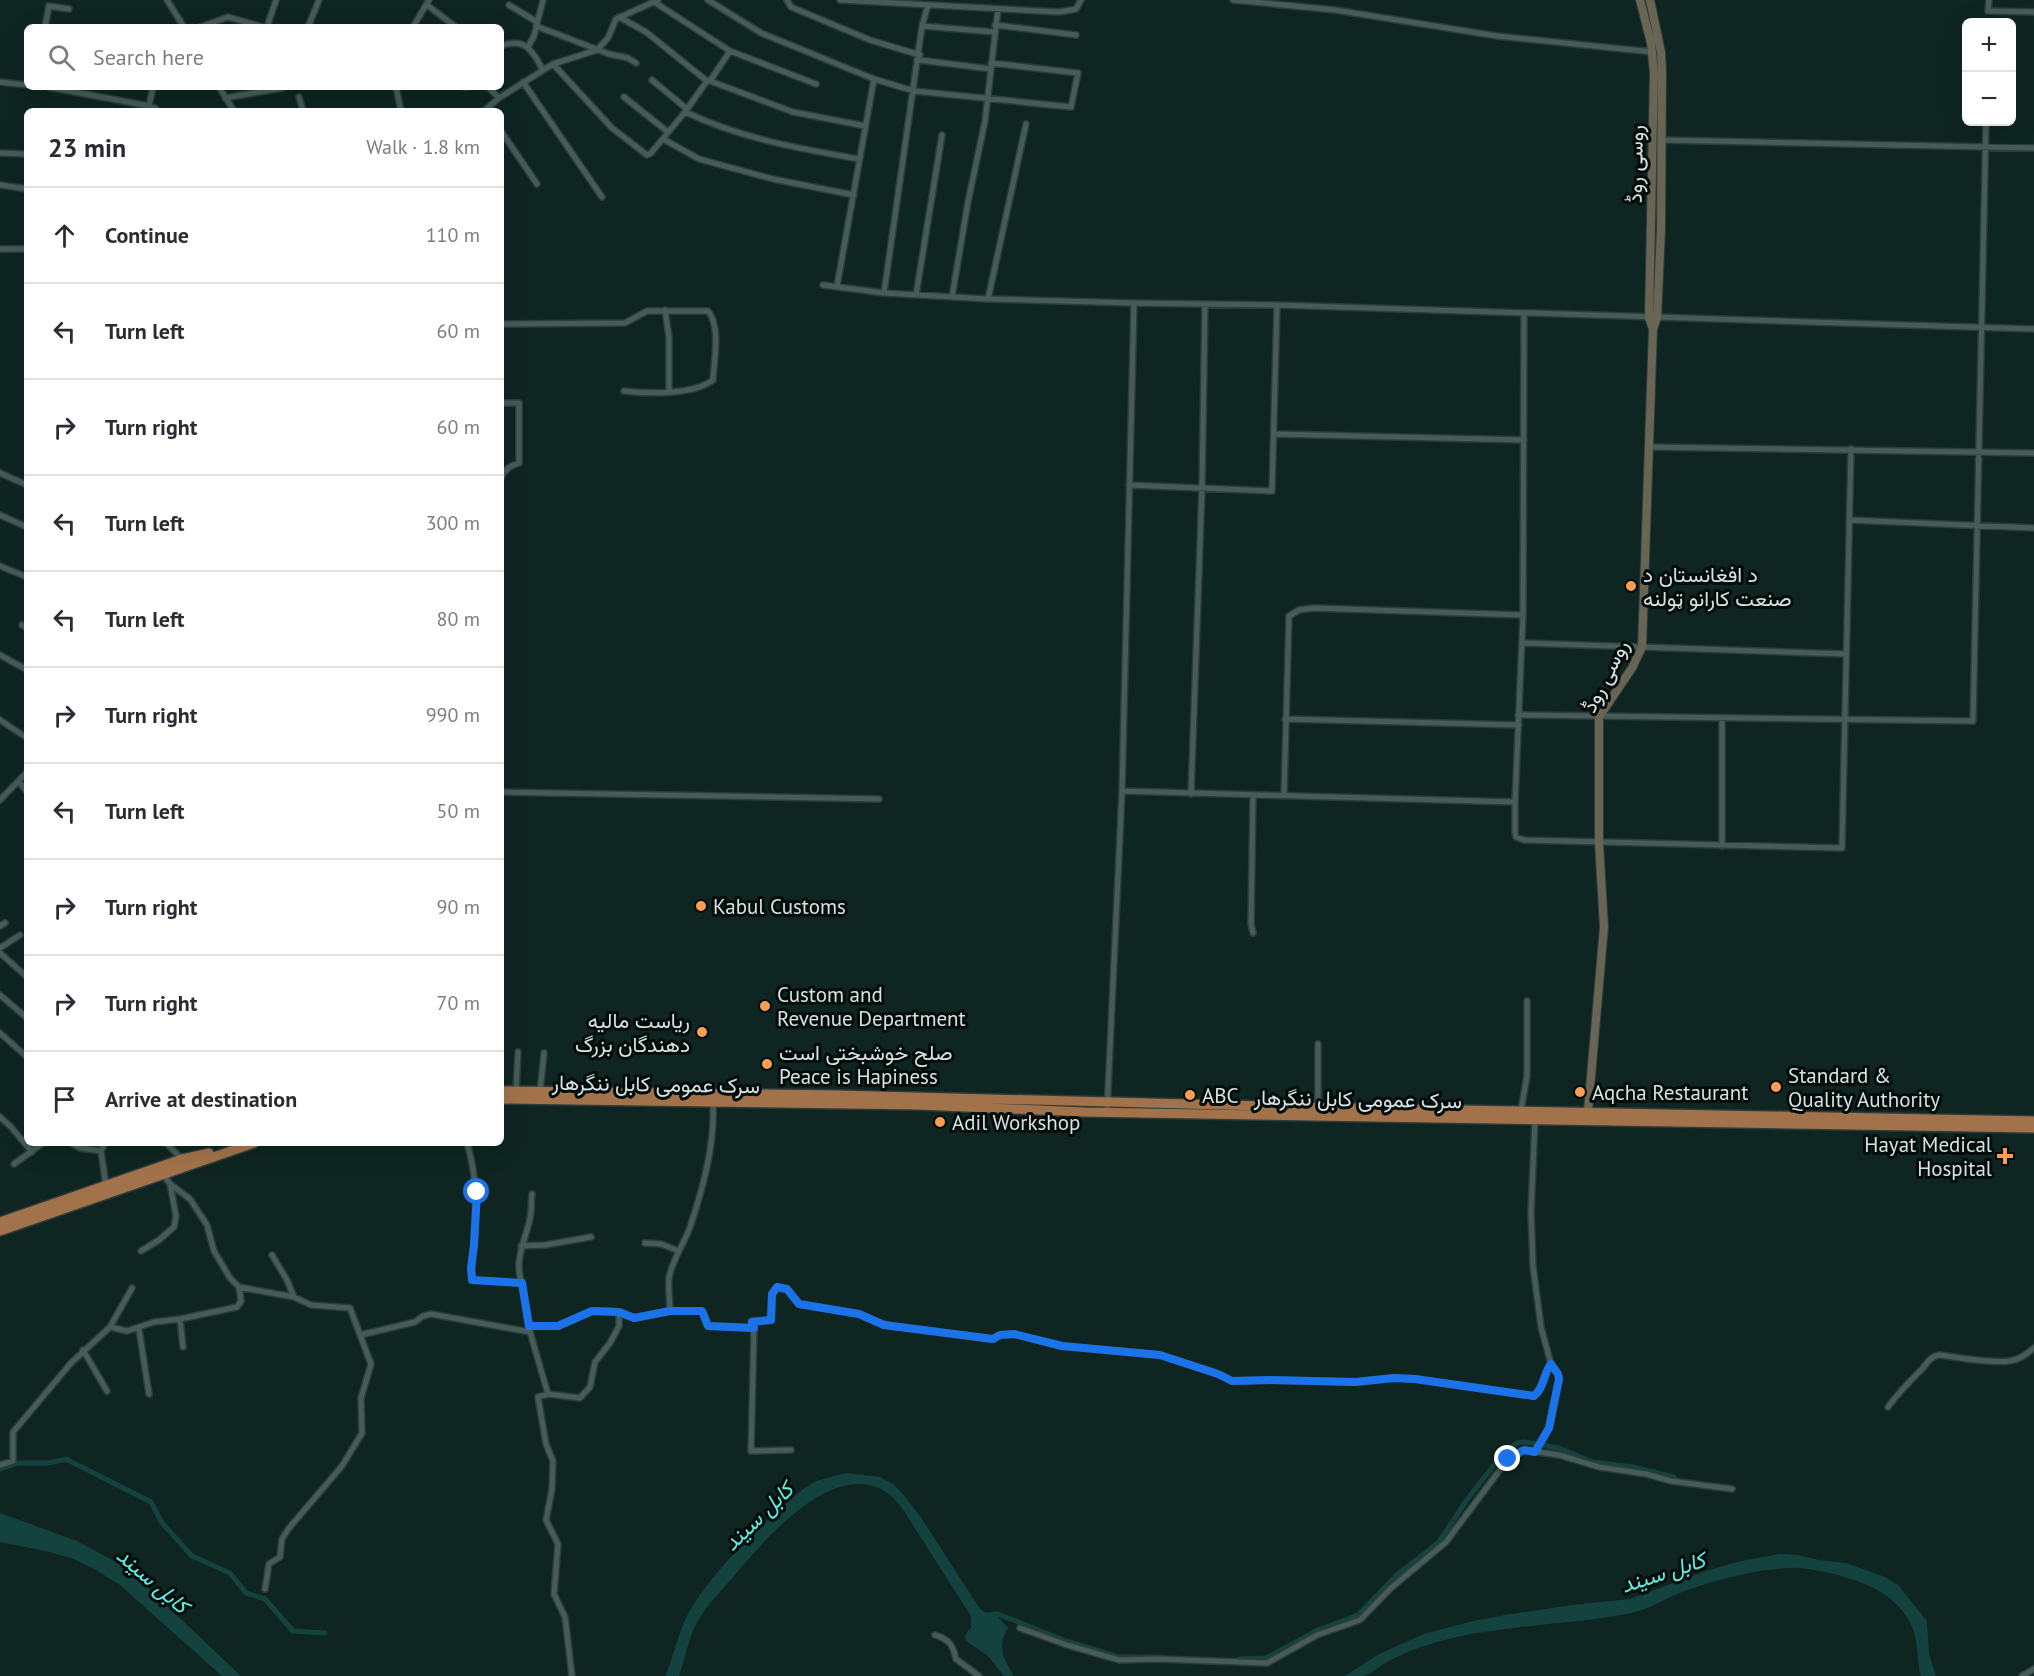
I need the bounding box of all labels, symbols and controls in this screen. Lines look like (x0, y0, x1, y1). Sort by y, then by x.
map controls (1962, 18, 2016, 126)
button: + (1962, 18, 2016, 72)
search box (24, 24, 504, 90)
icon: search (45, 41, 78, 74)
text: Search here (93, 43, 204, 71)
button: − (1962, 72, 2016, 126)
street label: روسی روڈ (1621, 125, 1649, 203)
text: 23 min (48, 131, 126, 164)
text: Walk · 1.8 km (366, 134, 480, 160)
icon: ahead (48, 219, 81, 252)
text: Continue (105, 221, 189, 249)
text: 110 m (426, 222, 480, 248)
icon: left (48, 315, 81, 348)
text: Turn left (105, 317, 185, 345)
text: 60 m (437, 318, 480, 344)
icon: right (48, 411, 81, 444)
text: Turn right (105, 413, 197, 441)
text: 60 m (437, 414, 480, 440)
icon: left (48, 507, 81, 540)
text: Turn left (105, 509, 185, 537)
text: 300 m (426, 510, 480, 536)
place label: د افغانستان د صنعت کارانو ټولنه (1643, 561, 1791, 612)
marker: د افغانستان د صنعت کارانو ټولنه (1624, 579, 1638, 593)
icon: left (48, 603, 81, 636)
text: Turn left (105, 605, 185, 633)
text: 80 m (437, 606, 480, 632)
street label: روسی روڈ (1575, 635, 1635, 717)
icon: right (48, 699, 81, 732)
text: Turn right (105, 701, 197, 729)
text: 990 m (426, 702, 480, 728)
icon: left (48, 795, 81, 828)
text: Turn left (105, 797, 185, 825)
text: 50 m (437, 798, 480, 824)
icon: right (48, 891, 81, 924)
text: Turn right (105, 893, 197, 921)
place label: Kabul Customs (713, 893, 846, 920)
text: 90 m (437, 894, 480, 920)
marker: Kabul Customs (694, 899, 708, 913)
place label: Custom and Revenue Department (777, 981, 966, 1032)
icon: right (48, 987, 81, 1020)
text: Turn right (105, 989, 197, 1017)
text: 70 m (437, 990, 480, 1016)
marker: Custom and Revenue Department (758, 999, 772, 1013)
place label: ریاست مالیه دهندگان بزرگ (575, 1007, 690, 1058)
marker: ریاست مالیه دهندگان بزرگ (695, 1025, 709, 1039)
place label: صلح خوشبختی است Peace is Hapiness (779, 1039, 953, 1090)
marker: صلح خوشبختی است Peace is Hapiness (760, 1057, 774, 1071)
place label: Standard & Quality Authority (1788, 1062, 1940, 1113)
street label: سرک عمومی کابل ننگرهار (551, 1069, 760, 1099)
place label: Aqcha Restaurant (1592, 1079, 1748, 1106)
marker: Standard & Quality Authority (1769, 1080, 1783, 1094)
place label: ABC (1202, 1082, 1239, 1109)
icon: arrive (48, 1083, 81, 1116)
street label: سرک عمومی کابل ننگرهار (1253, 1084, 1462, 1114)
text: Arrive at destination (105, 1085, 297, 1113)
marker: Aqcha Restaurant (1573, 1085, 1587, 1099)
marker: ABC (1183, 1088, 1197, 1102)
place label: Adil Workshop (952, 1109, 1080, 1136)
marker: Adil Workshop (933, 1115, 947, 1129)
place label: Hayat Medical Hospital (1864, 1131, 1992, 1182)
marker: Hayat Medical Hospital (1996, 1147, 2014, 1165)
route start (463, 1178, 489, 1204)
route end (1494, 1445, 1520, 1471)
water label: کابل سيند (717, 1473, 801, 1556)
water label: کابل سيند (111, 1541, 197, 1621)
water label: کابل سيند (1617, 1544, 1712, 1599)

